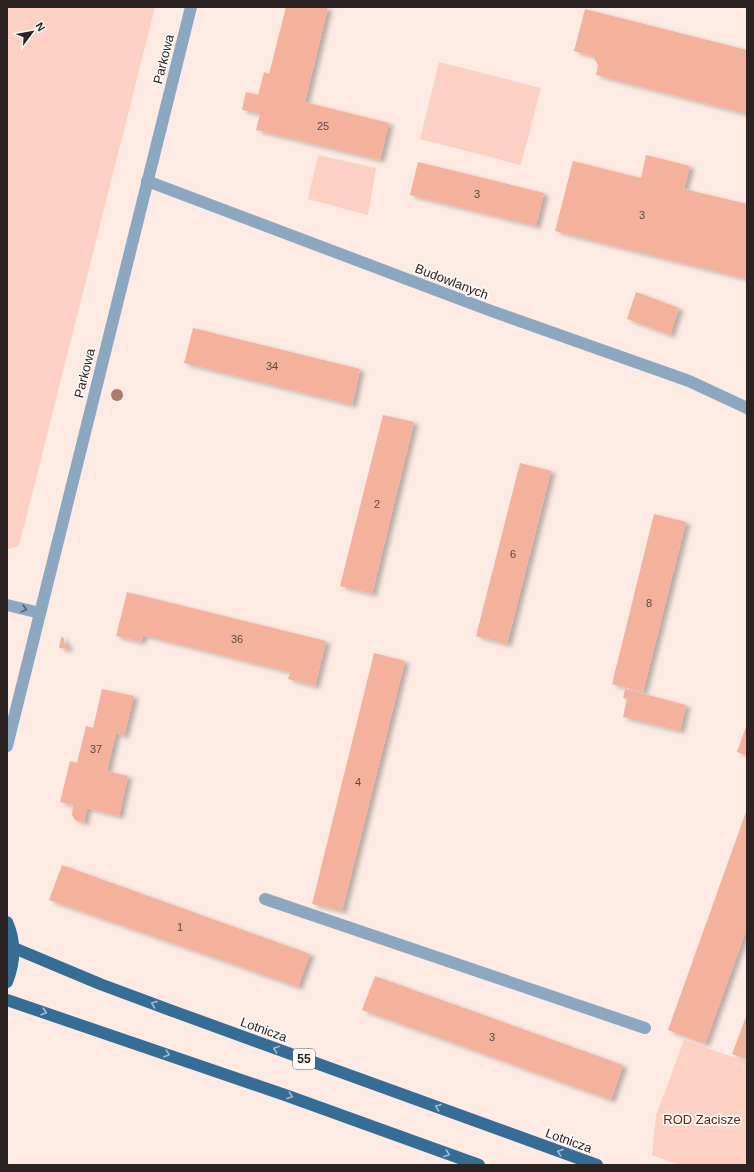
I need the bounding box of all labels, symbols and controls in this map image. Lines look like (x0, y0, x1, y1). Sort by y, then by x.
north arrow (12, 12, 52, 52)
text: N (33, 20, 48, 33)
street label: Parkowa (150, 32, 177, 85)
house number: 25 (317, 120, 329, 132)
house number: 3 (474, 188, 480, 200)
house number: 3 (639, 209, 645, 221)
street label: Budowlanych (413, 261, 491, 302)
street label: Parkowa (71, 346, 98, 399)
house number: 34 (266, 360, 278, 372)
house number: 2 (374, 498, 380, 510)
house number: 6 (510, 548, 516, 560)
house number: 8 (646, 597, 652, 609)
one-way arrow (20, 604, 27, 613)
house number: 36 (231, 633, 243, 645)
house number: 37 (90, 743, 102, 755)
house number: 4 (355, 776, 361, 788)
house number: 1 (177, 921, 183, 933)
one-way arrow (151, 1001, 158, 1009)
one-way arrow (40, 1007, 47, 1016)
street label: Lotnicza (239, 1014, 290, 1045)
house number: 3 (489, 1031, 495, 1043)
one-way arrow (273, 1045, 280, 1053)
one-way arrow (163, 1049, 170, 1058)
road number: 55 (293, 1049, 315, 1069)
one-way arrow (286, 1092, 293, 1100)
one-way arrow (435, 1104, 442, 1112)
park label: ROD Zacisze (663, 1112, 741, 1127)
street label: Lotnicza (544, 1125, 595, 1156)
one-way arrow (557, 1148, 564, 1156)
one-way arrow (444, 1149, 451, 1157)

